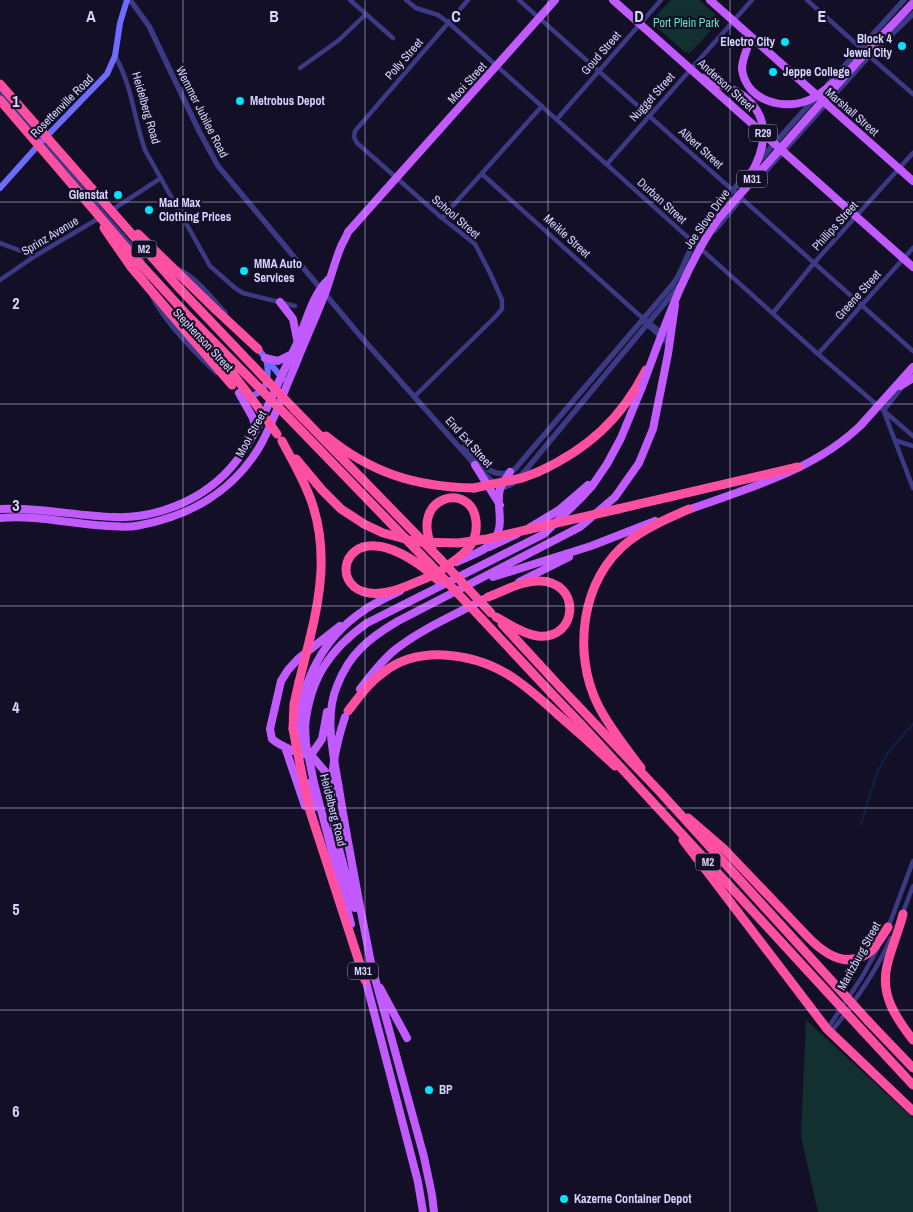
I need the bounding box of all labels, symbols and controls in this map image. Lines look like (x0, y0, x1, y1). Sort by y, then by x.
text: A (86, 5, 96, 27)
text: B (269, 5, 279, 27)
text: C (451, 5, 461, 27)
text: D (634, 5, 644, 27)
text: E (818, 5, 827, 27)
park label: Port Plein Park (653, 15, 719, 31)
street label: Goud Street (578, 28, 625, 78)
place label: Block 4 Jewel City (844, 31, 893, 61)
place label: Electro City (720, 34, 776, 50)
street label: Polly Street (381, 35, 427, 83)
marker: Electro City (779, 36, 791, 48)
marker: Block 4 Jewel City (896, 40, 908, 52)
street label: Anderson Street (693, 55, 758, 115)
street label: Mooi Street (444, 59, 490, 107)
street label: Wemmer Jubilee Road (172, 64, 232, 160)
place label: Jeppe College (783, 64, 850, 80)
marker: Jeppe College (767, 66, 779, 78)
street label: Nugget Street (626, 69, 678, 125)
street label: Heidelberg Road (128, 70, 164, 146)
street label: Rosettenville Road (27, 71, 97, 141)
street label: Marshall Street (822, 84, 882, 140)
text: 1 (12, 90, 20, 112)
place label: Metrobus Depot (250, 93, 326, 109)
marker: Metrobus Depot (234, 95, 246, 107)
street label: Albert Street (675, 123, 727, 172)
road number: R29 (749, 125, 777, 142)
road number: M31 (737, 170, 767, 188)
street label: Durban Street (634, 175, 690, 228)
street label: Joe Slovo Drive (681, 186, 733, 252)
place label: Glenstat (69, 187, 109, 203)
marker: Glenstat (112, 189, 124, 201)
street label: School Street (428, 192, 484, 243)
place label: Mad Max Clothing Prices (159, 195, 232, 225)
street label: Phillips Street (809, 198, 862, 254)
marker: Mad Max Clothing Prices (143, 204, 155, 216)
street label: Meikle Street (540, 211, 594, 262)
street label: Sprinz Avenue (19, 213, 81, 259)
road number: M2 (132, 240, 156, 258)
place label: MMA Auto Services (254, 256, 302, 286)
marker: MMA Auto Services (238, 265, 250, 277)
street label: Greene Street (831, 266, 885, 323)
text: 2 (12, 292, 20, 314)
street label: Stephenson Street (169, 305, 237, 375)
street label: Mooi Street (232, 408, 270, 460)
street label: End Ext Street (442, 413, 496, 471)
text: 3 (12, 494, 20, 516)
text: 4 (12, 696, 20, 718)
street label: Heidelberg Road (316, 772, 350, 848)
road number: M2 (696, 854, 720, 870)
text: 5 (12, 898, 20, 920)
street label: Maritzburg Street (834, 919, 885, 993)
road number: M31 (348, 962, 378, 979)
place label: BP (439, 1082, 453, 1098)
marker: BP (423, 1084, 435, 1096)
text: 6 (12, 1100, 20, 1122)
place label: Kazerne Container Depot (574, 1191, 692, 1207)
marker: Kazerne Container Depot (558, 1193, 570, 1205)

